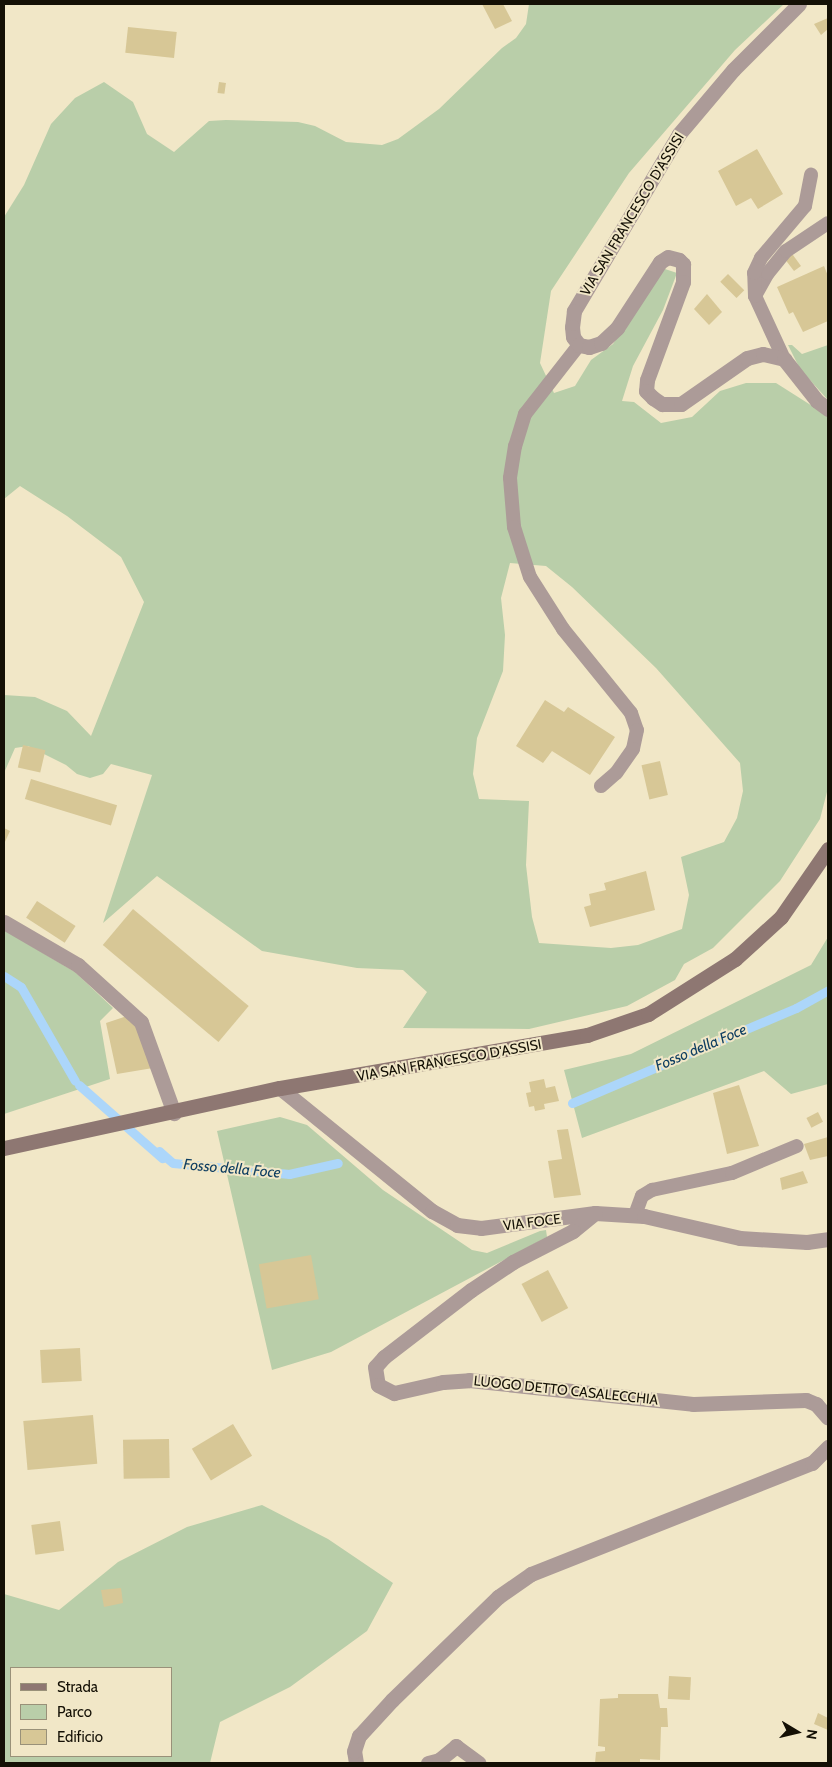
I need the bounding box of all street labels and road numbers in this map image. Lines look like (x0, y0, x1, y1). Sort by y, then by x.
street label: VIA SAN FRANCESCO D'ASSISI (577, 129, 687, 299)
street label: VIA SAN FRANCESCO D'ASSISI (355, 1035, 543, 1085)
street label: VIA FOCE (502, 1210, 562, 1234)
street label: LUOGO DETTO CASALECCHIA (473, 1372, 659, 1408)

